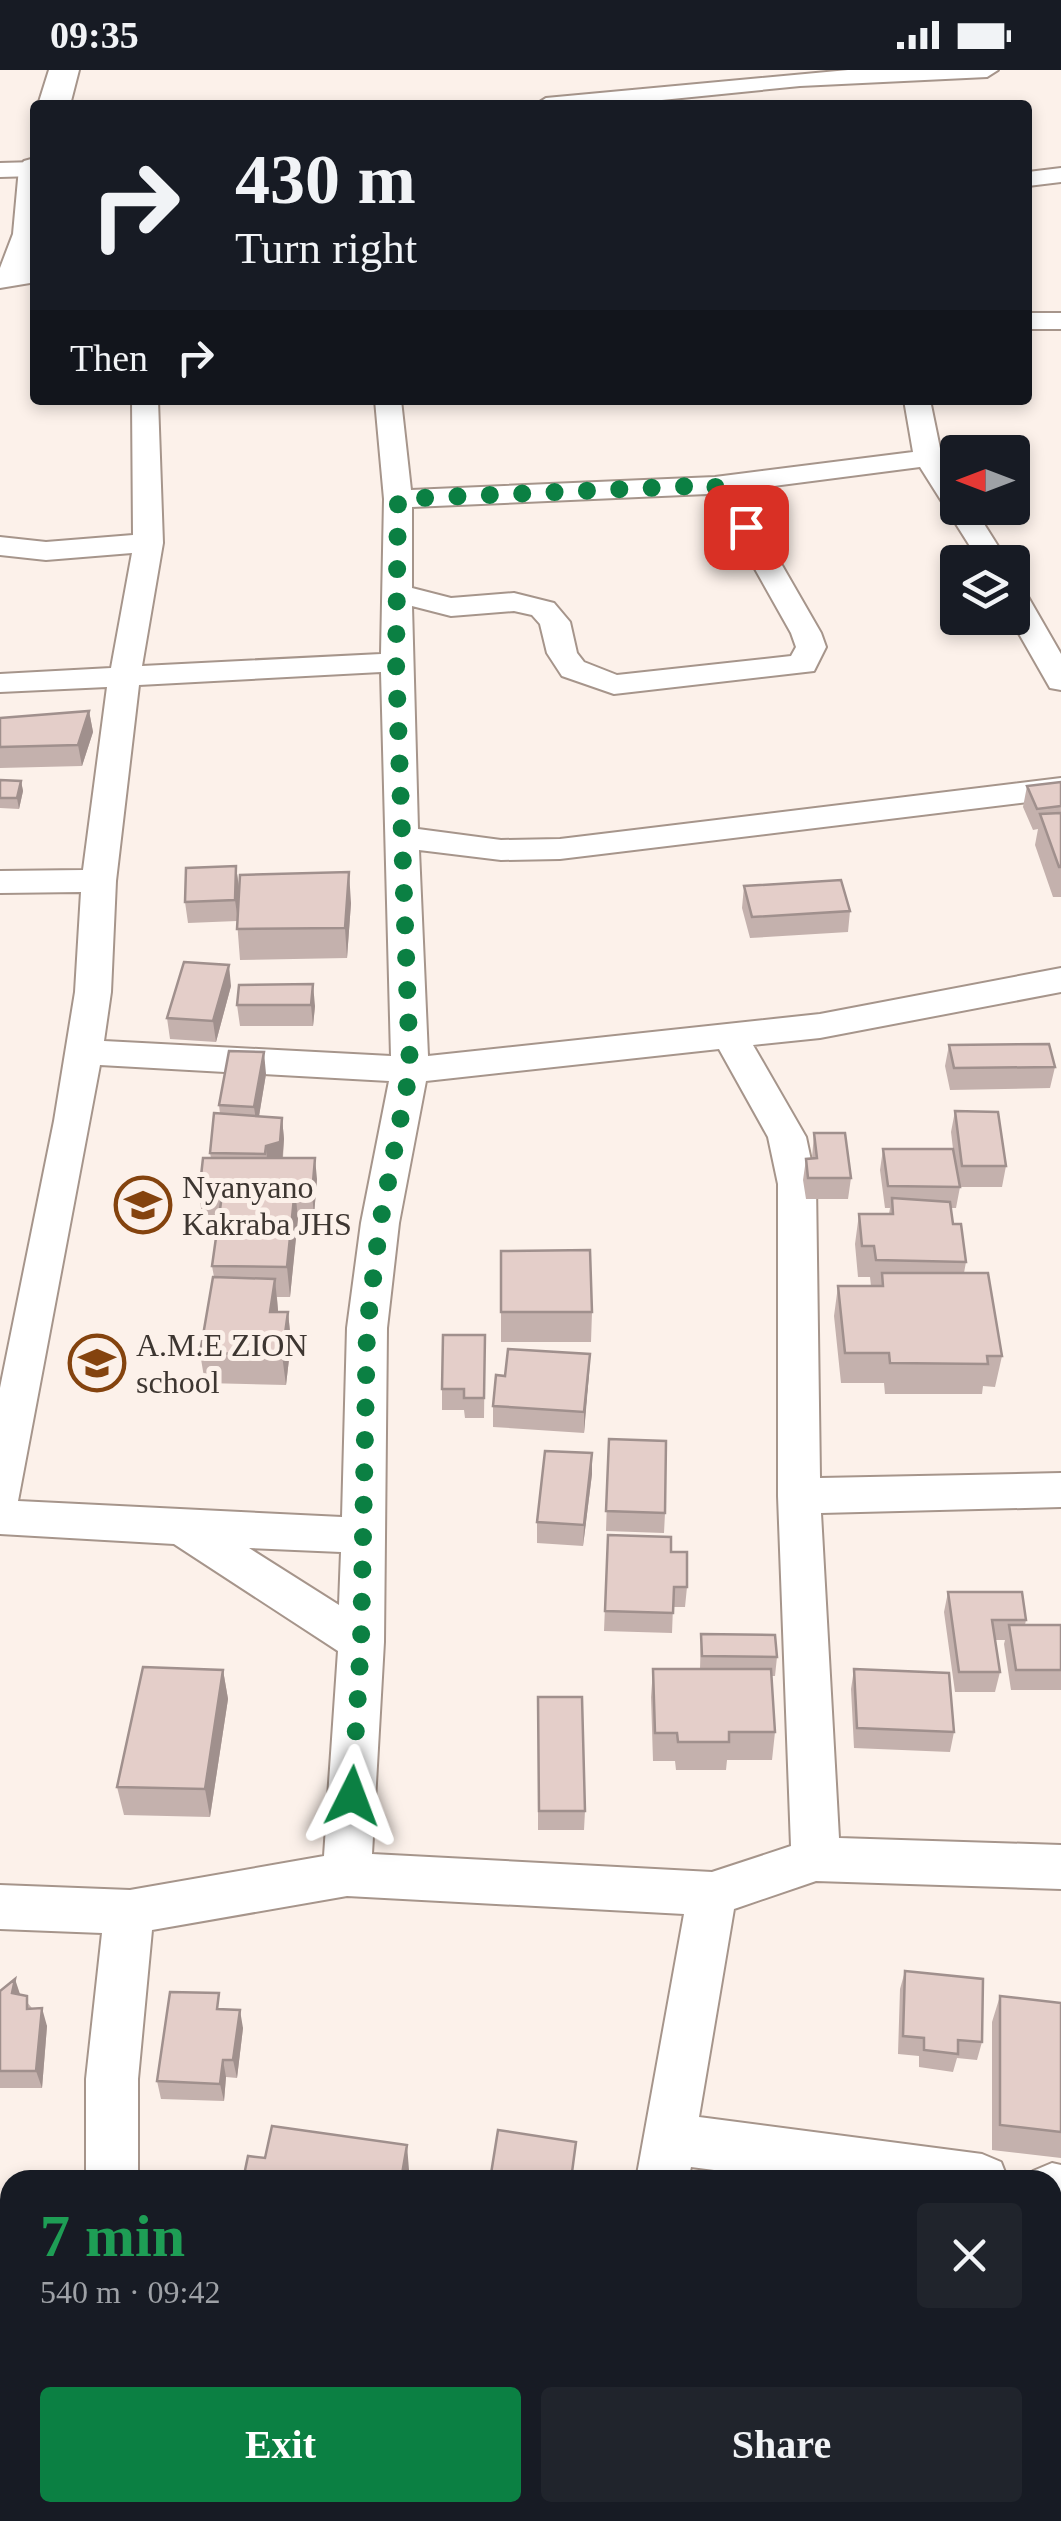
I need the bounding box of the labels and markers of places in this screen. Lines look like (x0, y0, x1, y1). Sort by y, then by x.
pin (704, 485, 789, 570)
place label: Nyanyano Kakraba JHS (182, 1169, 352, 1242)
school or university icon: Nyanyano Kakraba JHS (113, 1175, 173, 1235)
place label: A.M.E ZION school (136, 1327, 308, 1400)
school or university icon: A.M.E ZION school (67, 1333, 127, 1393)

